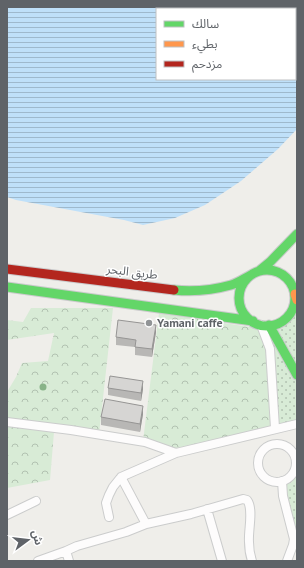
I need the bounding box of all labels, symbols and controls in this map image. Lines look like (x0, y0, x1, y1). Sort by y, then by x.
legend (156, 8, 296, 80)
text: سالك (192, 16, 219, 31)
text: بطيء (192, 36, 218, 54)
text: مزدحم (192, 56, 222, 73)
street label: طريق البحر (104, 261, 159, 283)
place label: Yamani caffe (156, 315, 223, 330)
marker: Yamani caffe (144, 318, 154, 328)
north arrow (8, 520, 48, 560)
text: ش (29, 528, 46, 547)

